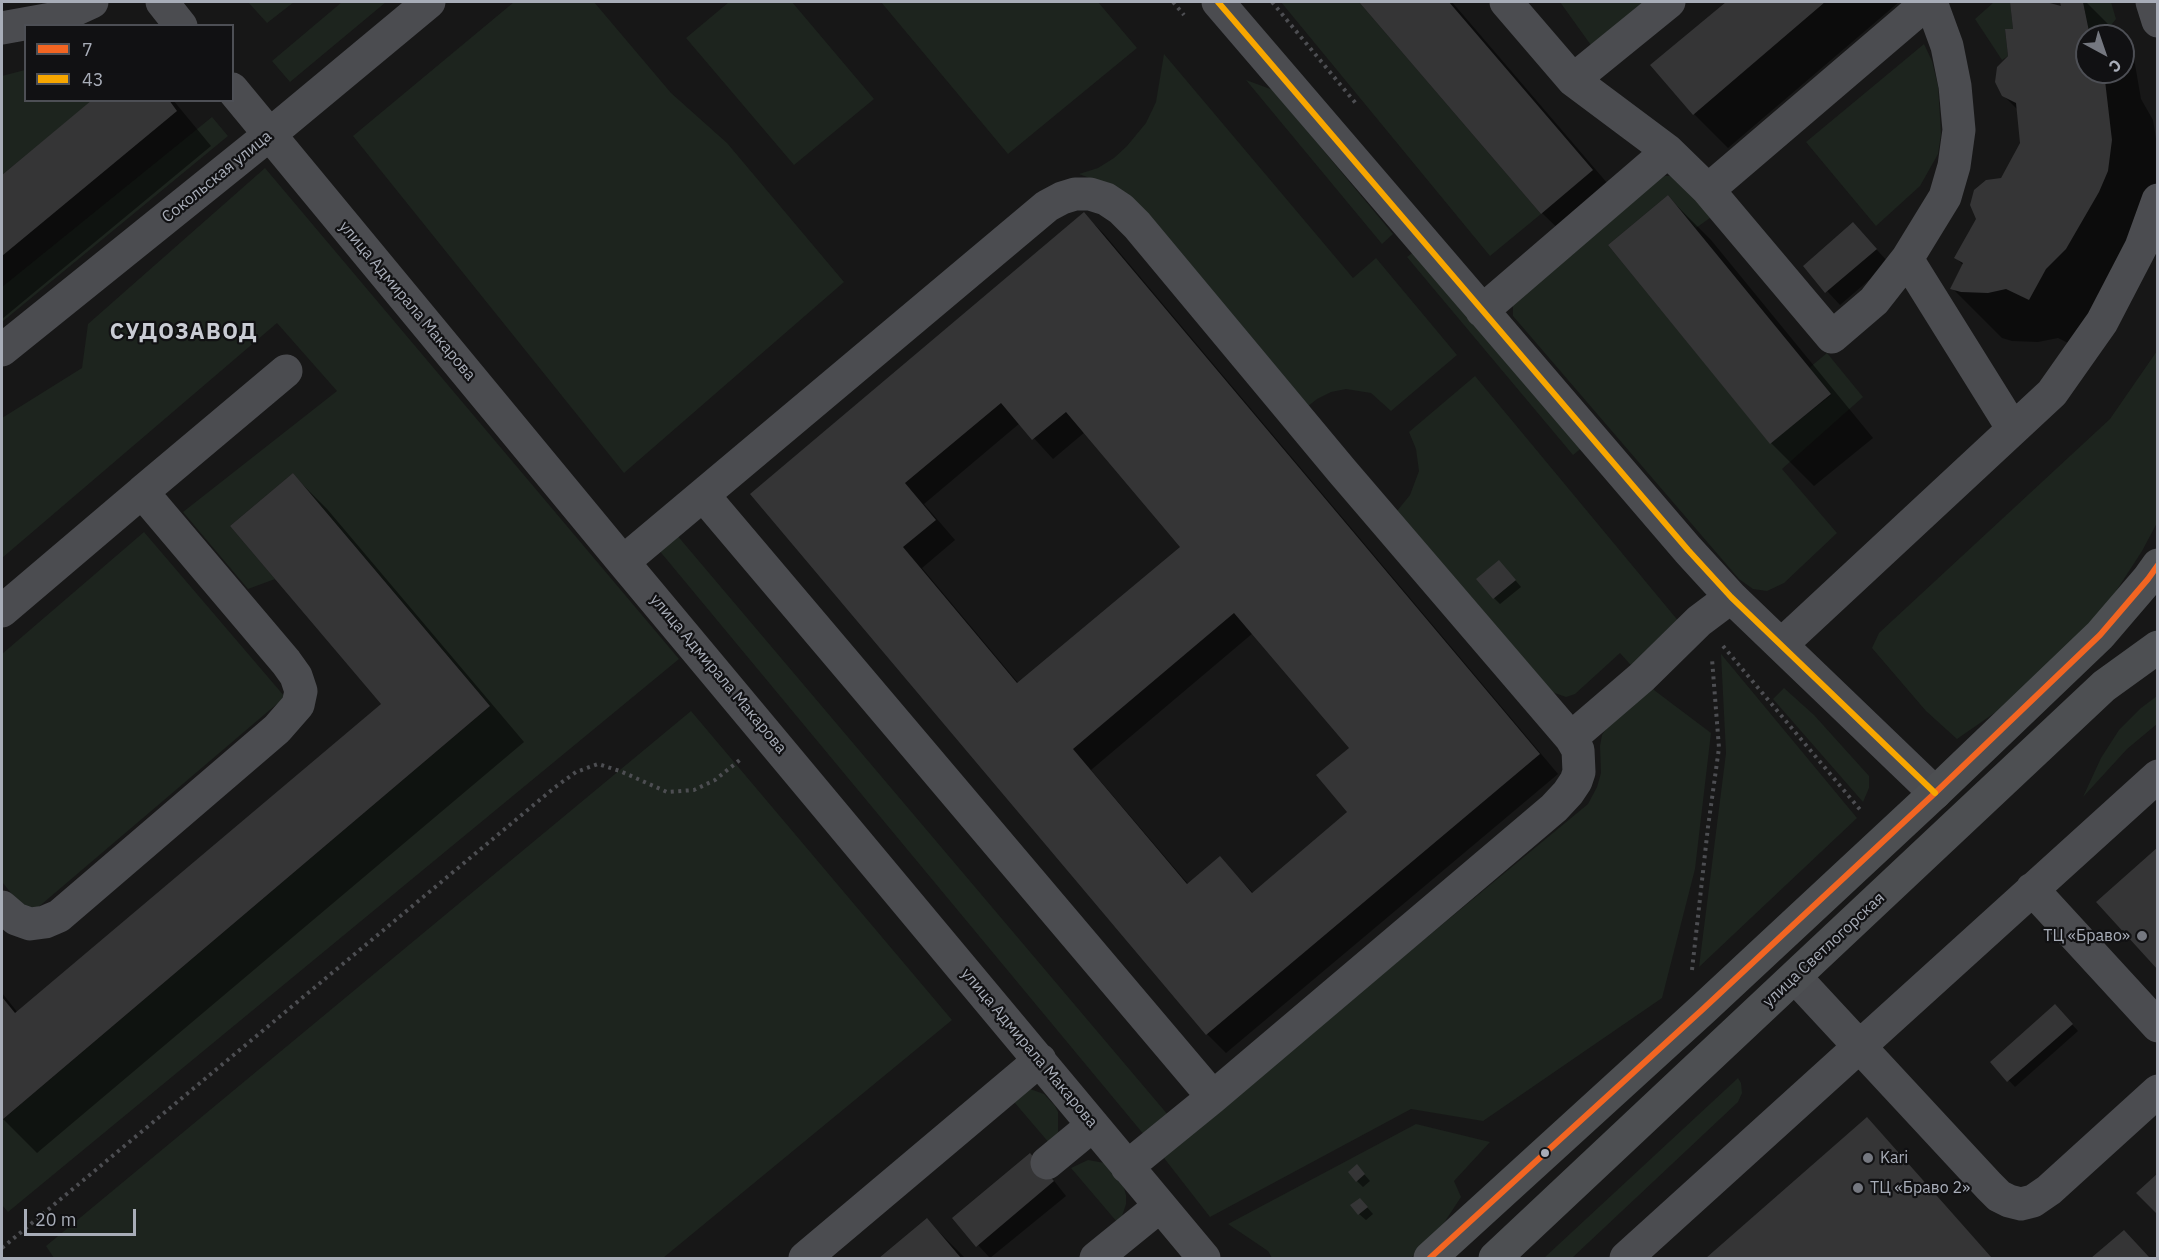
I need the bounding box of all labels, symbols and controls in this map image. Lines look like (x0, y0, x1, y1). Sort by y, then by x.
legend (24, 24, 234, 102)
north arrow (2075, 24, 2135, 84)
text: 7 (82, 38, 93, 61)
text: С (2105, 55, 2126, 77)
text: 43 (82, 68, 104, 91)
street label: Сокольская улица (158, 127, 276, 227)
street label: улица Адмирала Макарова (335, 217, 479, 385)
district label: СУДОЗАВОД (110, 320, 258, 346)
street label: улица Адмирала Макарова (646, 590, 790, 758)
street label: улица Светлогорская (1759, 889, 1889, 1011)
place label: ТЦ «Браво» (2043, 926, 2130, 946)
marker: ТЦ «Браво» (2135, 929, 2149, 943)
street label: улица Адмирала Макарова (957, 964, 1101, 1132)
unlabelled marker (1539, 1147, 1551, 1159)
place label: Kari (1880, 1148, 1908, 1168)
marker: Kari (1861, 1151, 1875, 1165)
place label: ТЦ «Браво 2» (1870, 1178, 1970, 1198)
marker: ТЦ «Браво 2» (1851, 1181, 1865, 1195)
scale bar (27, 1197, 140, 1235)
text: 20 m (35, 1208, 77, 1231)

